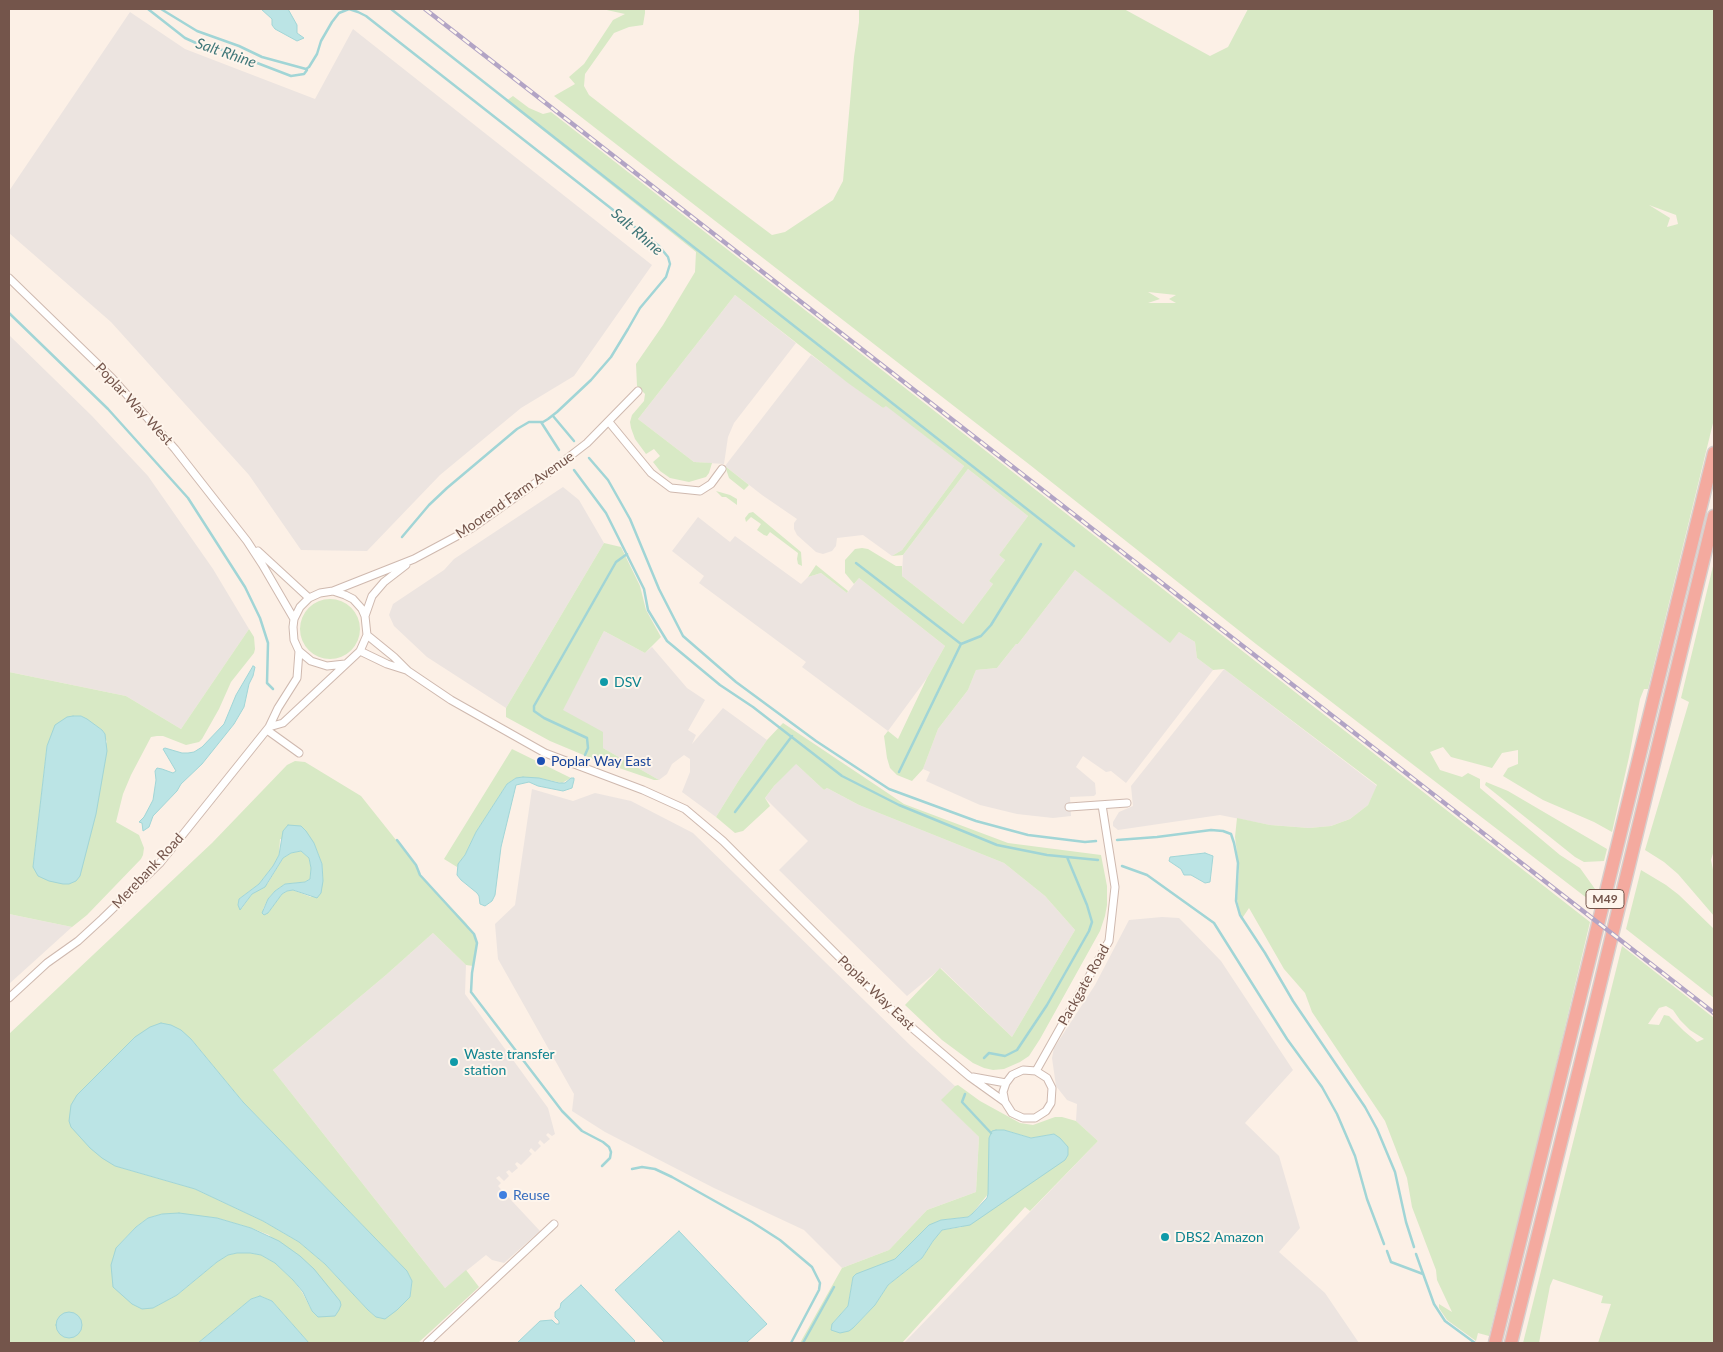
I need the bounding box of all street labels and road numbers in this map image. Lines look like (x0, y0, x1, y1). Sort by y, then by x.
street label: Poplar Way West (92, 359, 176, 449)
street label: Moorend Farm Avenue (453, 448, 577, 542)
street label: Merebank Road (109, 830, 187, 912)
road number: M49 (1586, 890, 1624, 909)
street label: Packgate Road (1055, 942, 1113, 1028)
street label: Poplar Way East (834, 952, 918, 1034)

